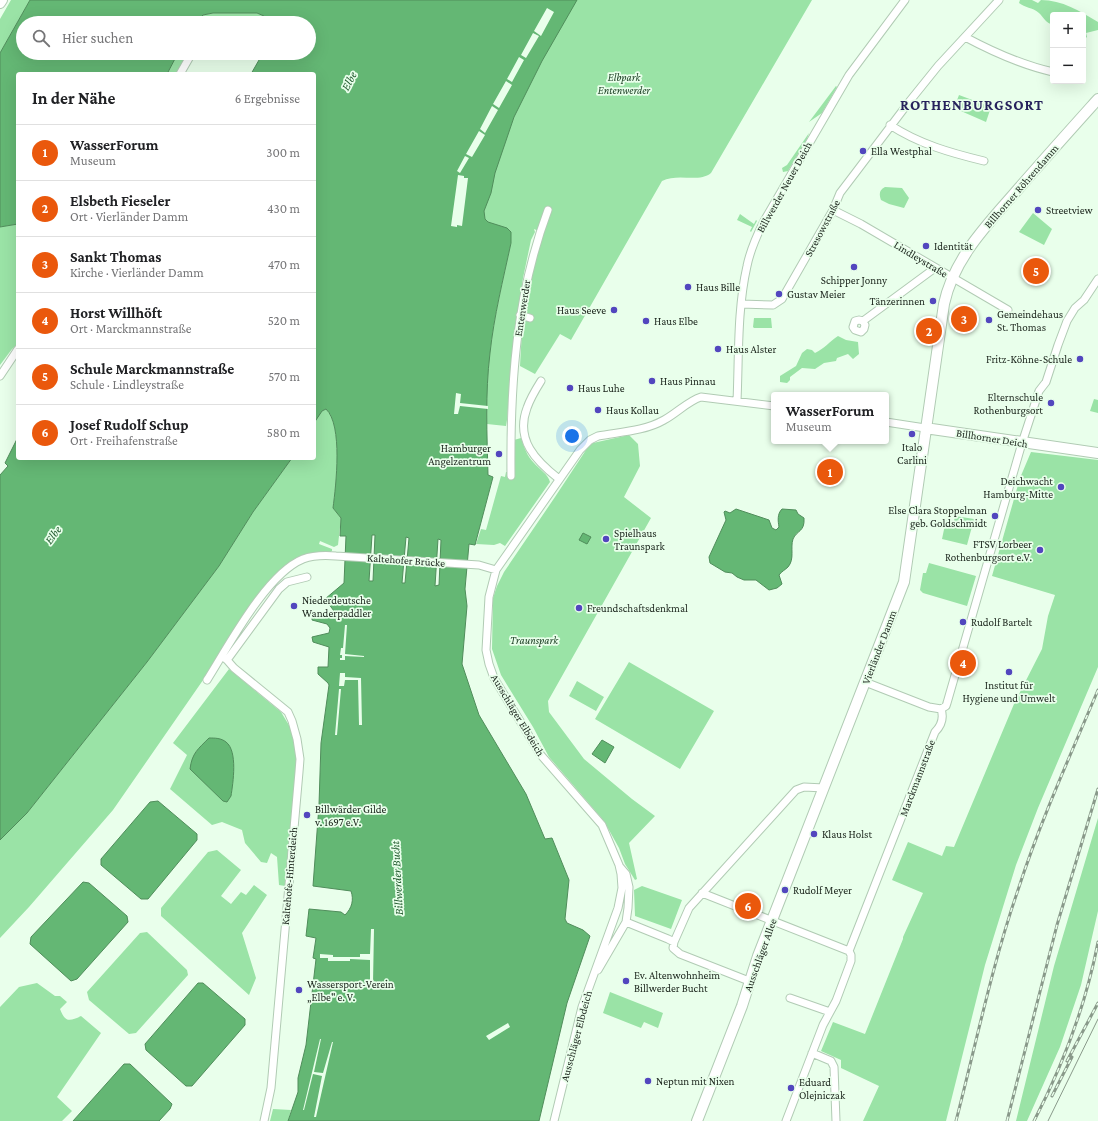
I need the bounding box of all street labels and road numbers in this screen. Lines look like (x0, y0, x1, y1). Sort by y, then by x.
street label: Billwerder Neuer Deich (754, 139, 814, 234)
street label: Billhorner Röhrendamm (981, 142, 1061, 230)
street label: Stresowstraße (802, 197, 842, 259)
street label: Lindleystraße (891, 238, 950, 281)
street label: Entenwerder (512, 279, 532, 337)
street label: Billhorner Deich (955, 426, 1029, 450)
street label: Kaltehofer Brücke (367, 551, 446, 569)
street label: Vierländer Damm (859, 608, 899, 686)
street label: Ausschläger Elbdeich (488, 672, 547, 759)
street label: Marckmannstraße (897, 738, 937, 818)
street label: Kaltehofe-Hinterdeich (279, 827, 299, 925)
street label: Ausschläger Allee (741, 917, 780, 993)
street label: Ausschläger Elbdeich (558, 989, 595, 1083)

